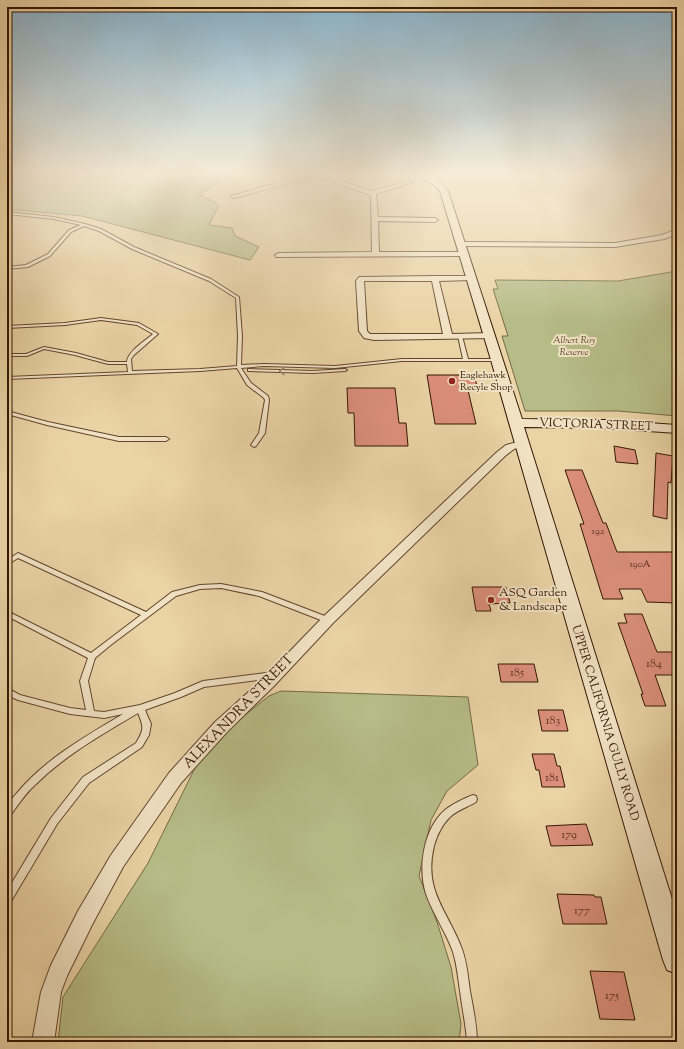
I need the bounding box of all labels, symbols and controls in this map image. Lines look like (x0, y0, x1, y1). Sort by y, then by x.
park label: Albert Roy Reserve (553, 333, 595, 360)
one-way arrow (279, 367, 285, 375)
place label: Eaglehawk Recyle Shop (460, 368, 513, 395)
marker: Eaglehawk Recyle Shop (447, 376, 457, 386)
street label: VICTORIA STREET (539, 414, 654, 436)
house number: 192 (592, 524, 605, 539)
house number: 190A (629, 557, 651, 572)
place label: ASQ Garden & Landscape (499, 584, 568, 616)
marker: ASQ Garden & Landscape (486, 595, 496, 605)
street label: UPPER CALIFORNIA GULLY ROAD (567, 623, 643, 823)
street label: ALEXANDRA STREET (179, 650, 299, 774)
house number: 184 (646, 655, 662, 673)
house number: 185 (510, 664, 524, 682)
house number: 183 (546, 712, 561, 730)
house number: 181 (545, 769, 559, 787)
house number: 179 (561, 826, 577, 844)
house number: 177 (574, 902, 590, 920)
house number: 175 (605, 987, 619, 1005)

